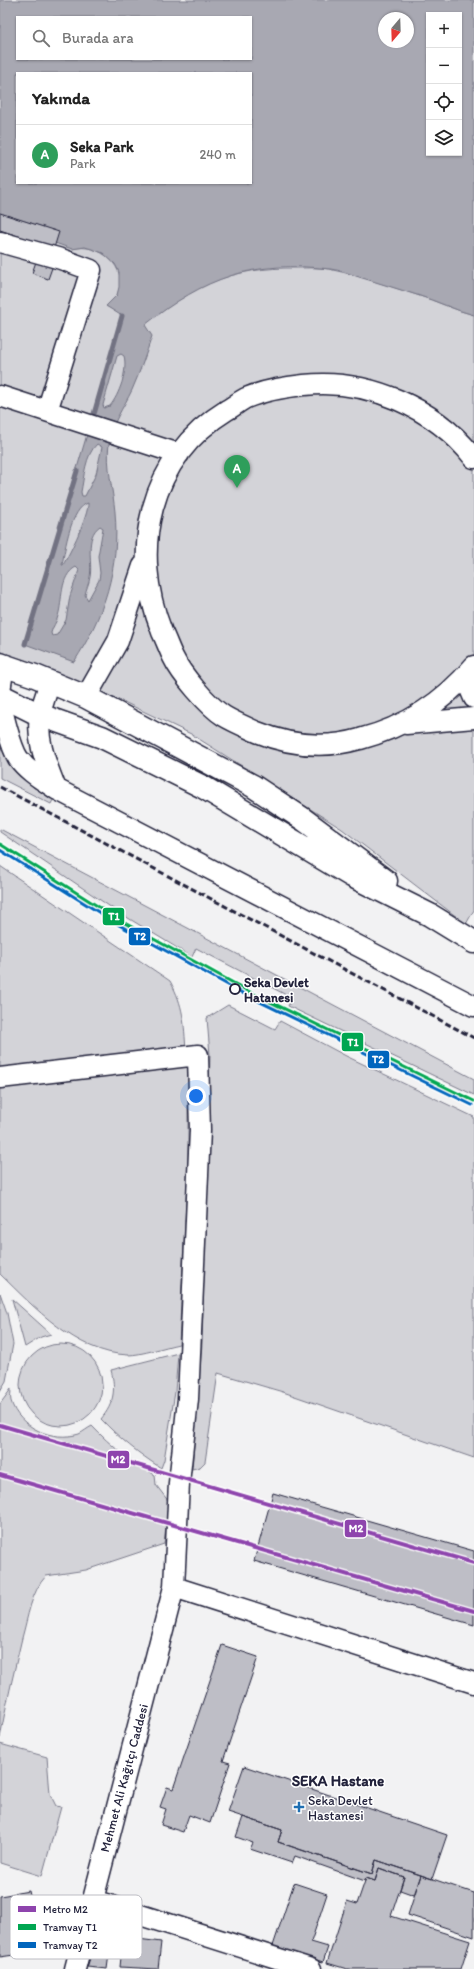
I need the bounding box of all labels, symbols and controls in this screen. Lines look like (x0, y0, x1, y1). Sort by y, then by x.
north arrow (378, 12, 414, 48)
map controls (426, 12, 462, 156)
button: + (426, 12, 462, 48)
search box (16, 16, 252, 60)
icon: search (30, 27, 52, 49)
text: Burada ara (62, 29, 134, 47)
button: − (426, 48, 462, 84)
button: locate (426, 84, 462, 120)
text: Yakında (32, 88, 90, 108)
button: layers (426, 120, 462, 156)
text: Seka Park (70, 138, 134, 156)
text: A (41, 147, 49, 162)
text: 240 m (199, 147, 236, 162)
text: Park (70, 156, 96, 171)
pin: A (224, 455, 250, 488)
line badge: T1 (102, 907, 125, 926)
text: T1 (107, 910, 121, 923)
line badge: T2 (128, 927, 151, 946)
text: T2 (133, 930, 146, 943)
place label: Seka Devlet Hatanesi (244, 975, 309, 1005)
marker: Seka Devlet Hatanesi (229, 983, 241, 995)
line badge: T1 (341, 1032, 364, 1052)
text: T1 (346, 1036, 360, 1049)
line badge: T2 (367, 1050, 390, 1069)
text: T2 (371, 1053, 384, 1066)
your location (186, 1086, 206, 1106)
line badge: M2 (107, 1450, 130, 1469)
text: M2 (111, 1453, 125, 1466)
line badge: M2 (344, 1519, 367, 1538)
text: M2 (349, 1522, 363, 1535)
street label: Mehmet Ali Kağıtçı Caddesi (97, 1702, 151, 1854)
district label: SEKA Hastane (292, 1772, 384, 1790)
place label: Seka Devlet Hastanesi (308, 1793, 373, 1823)
marker: Seka Devlet Hastanesi (293, 1801, 305, 1813)
legend (10, 1895, 142, 1959)
text: Metro M2 (43, 1903, 88, 1916)
text: Tramvay T1 (43, 1921, 97, 1934)
text: Tramvay T2 (43, 1939, 98, 1952)

